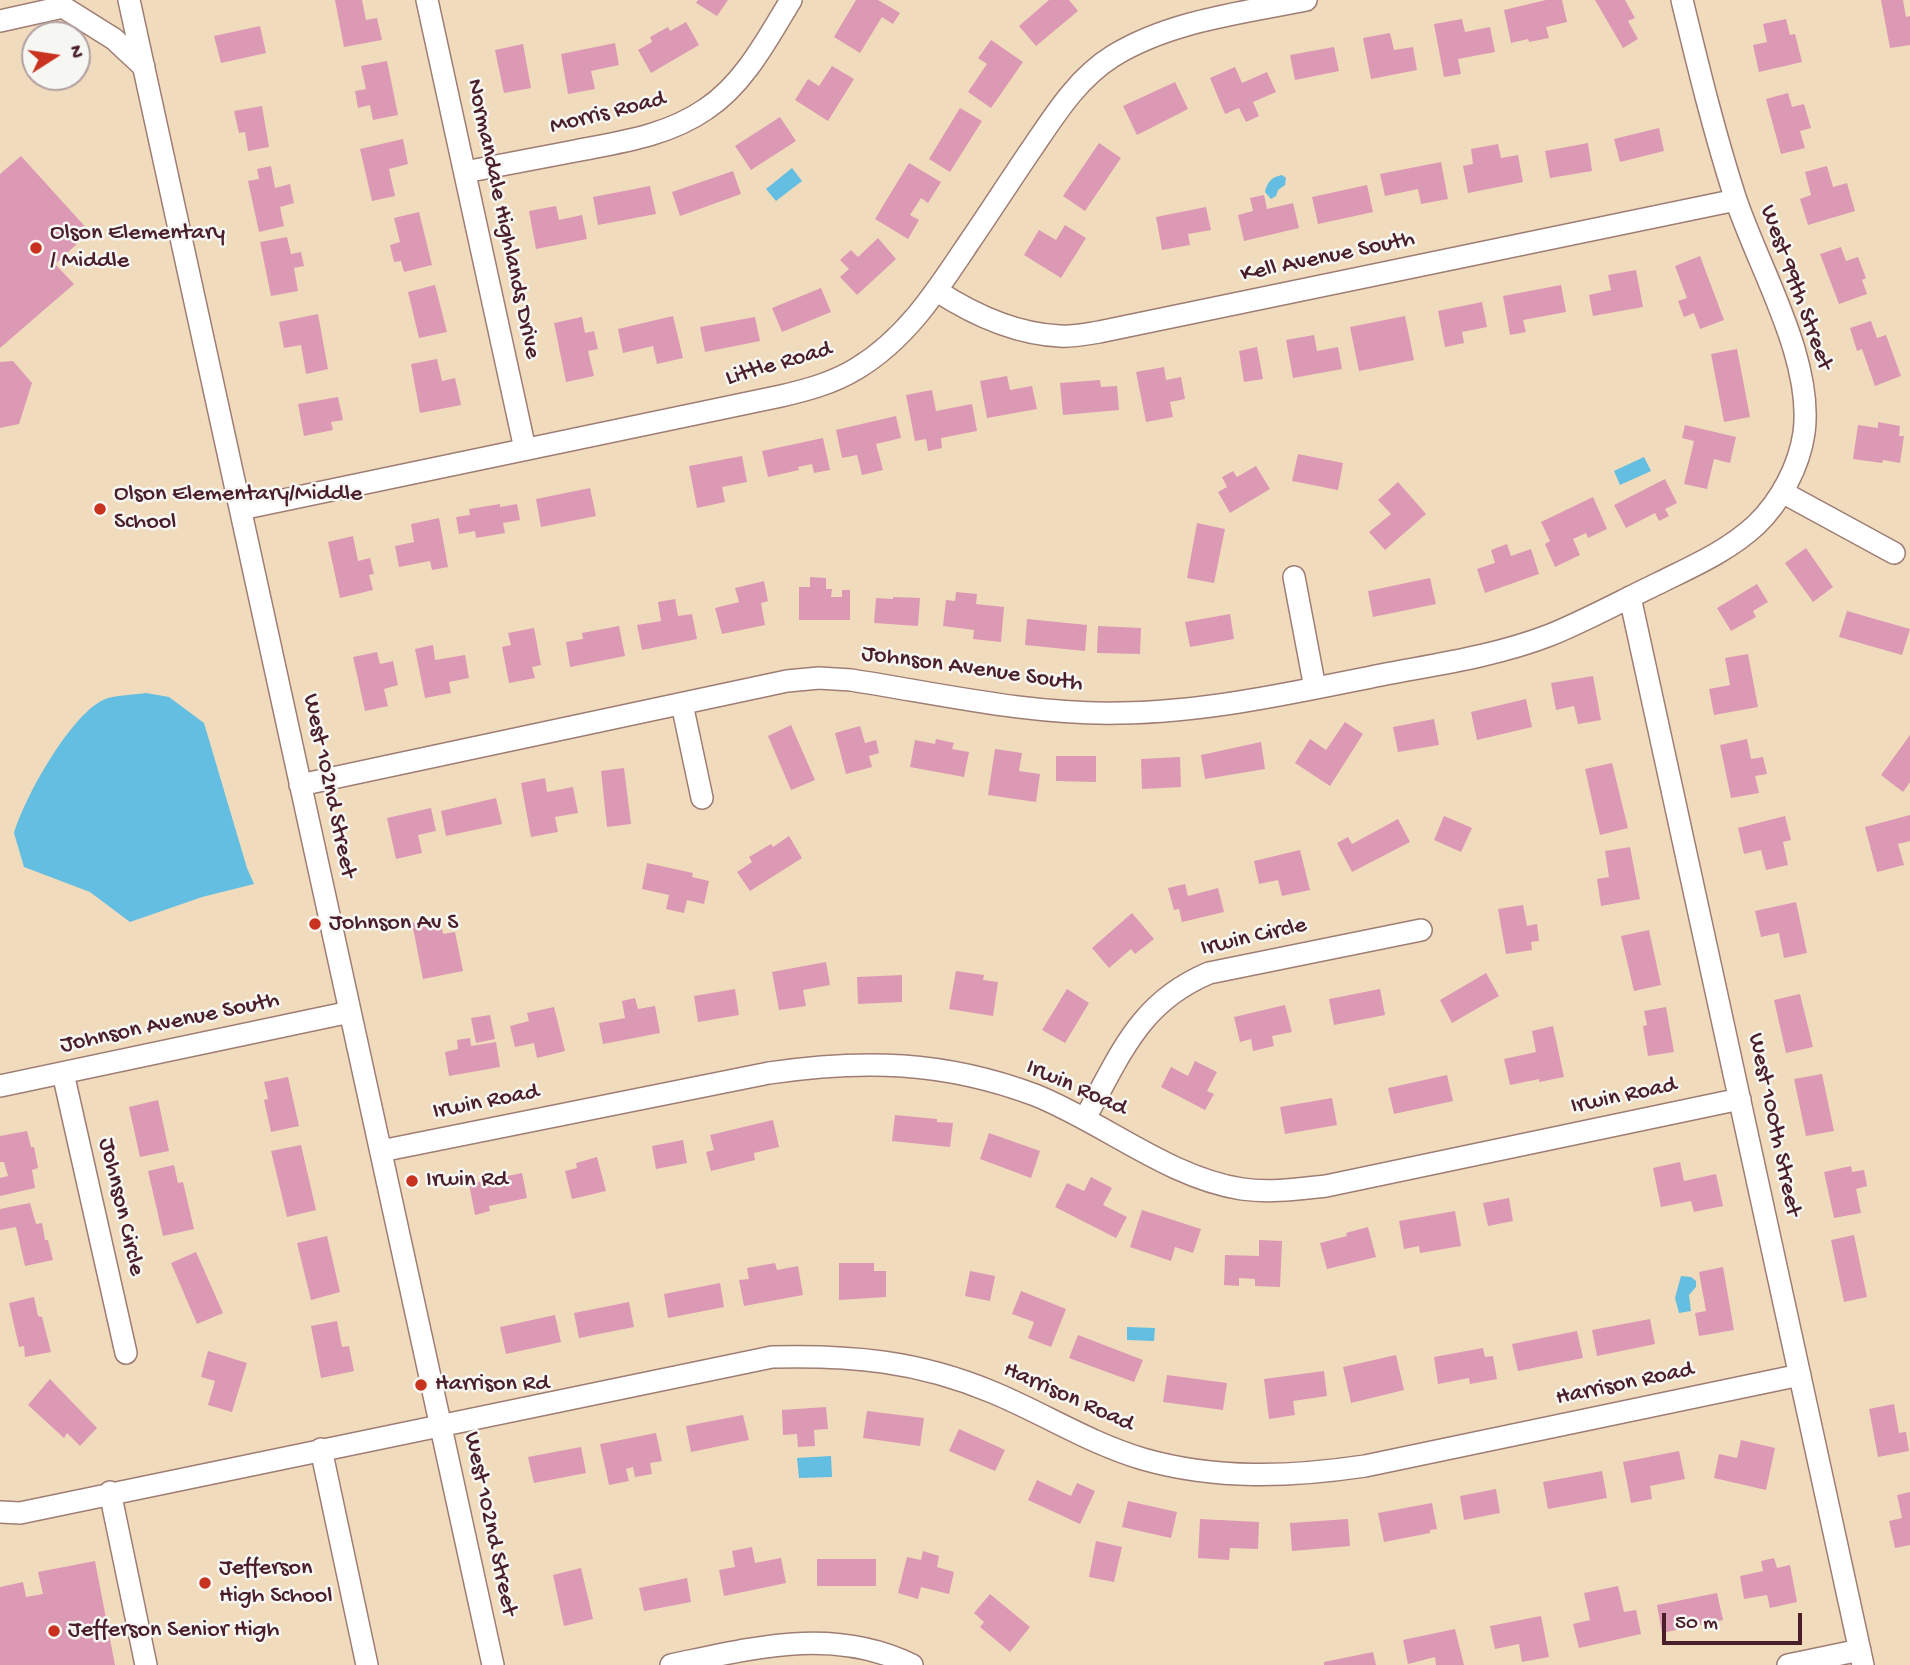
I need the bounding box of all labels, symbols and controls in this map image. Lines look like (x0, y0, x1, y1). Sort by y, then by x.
north arrow (21, 21, 91, 91)
text: N (63, 43, 88, 60)
street label: Normandale Highlands Drive (458, 76, 546, 362)
street label: Morris Road (547, 86, 669, 142)
street label: West 99th Street (1752, 202, 1838, 374)
place label: Olson Elementary / Middle (50, 220, 225, 276)
street label: Kell Avenue South (1238, 225, 1418, 291)
marker: Olson Elementary / Middle (28, 240, 44, 256)
street label: Little Road (722, 336, 836, 394)
place label: Olson Elementary/Middle School (114, 481, 362, 537)
marker: Olson Elementary/Middle School (92, 501, 108, 517)
street label: Johnson Avenue South (859, 640, 1085, 700)
street label: West 102nd Street (294, 691, 362, 881)
place label: Johnson Av S (329, 910, 458, 938)
street label: Irwin Circle (1198, 912, 1310, 964)
marker: Johnson Av S (307, 916, 323, 932)
street label: Johnson Avenue South (58, 987, 282, 1061)
street label: West 100th Street (1740, 1031, 1806, 1219)
street label: Irwin Road (1021, 1054, 1131, 1124)
street label: Irwin Road (1568, 1072, 1680, 1122)
street label: Irwin Road (430, 1079, 542, 1127)
street label: Johnson Circle (90, 1135, 150, 1279)
place label: Irwin Rd (426, 1167, 508, 1195)
marker: Irwin Rd (404, 1173, 420, 1189)
street label: Harrison Road (998, 1356, 1138, 1440)
street label: Harrison Road (1554, 1356, 1696, 1414)
place label: Harrison Rd (435, 1371, 549, 1399)
marker: Harrison Rd (413, 1377, 429, 1393)
street label: West 102nd Street (455, 1429, 523, 1619)
place label: Jefferson High School (219, 1555, 333, 1611)
marker: Jefferson High School (197, 1575, 213, 1591)
scale bar (1665, 1598, 1805, 1642)
text: 50 m (1675, 1612, 1718, 1637)
place label: Jefferson Senior High (68, 1617, 279, 1645)
marker: Jefferson Senior High (46, 1623, 62, 1639)

